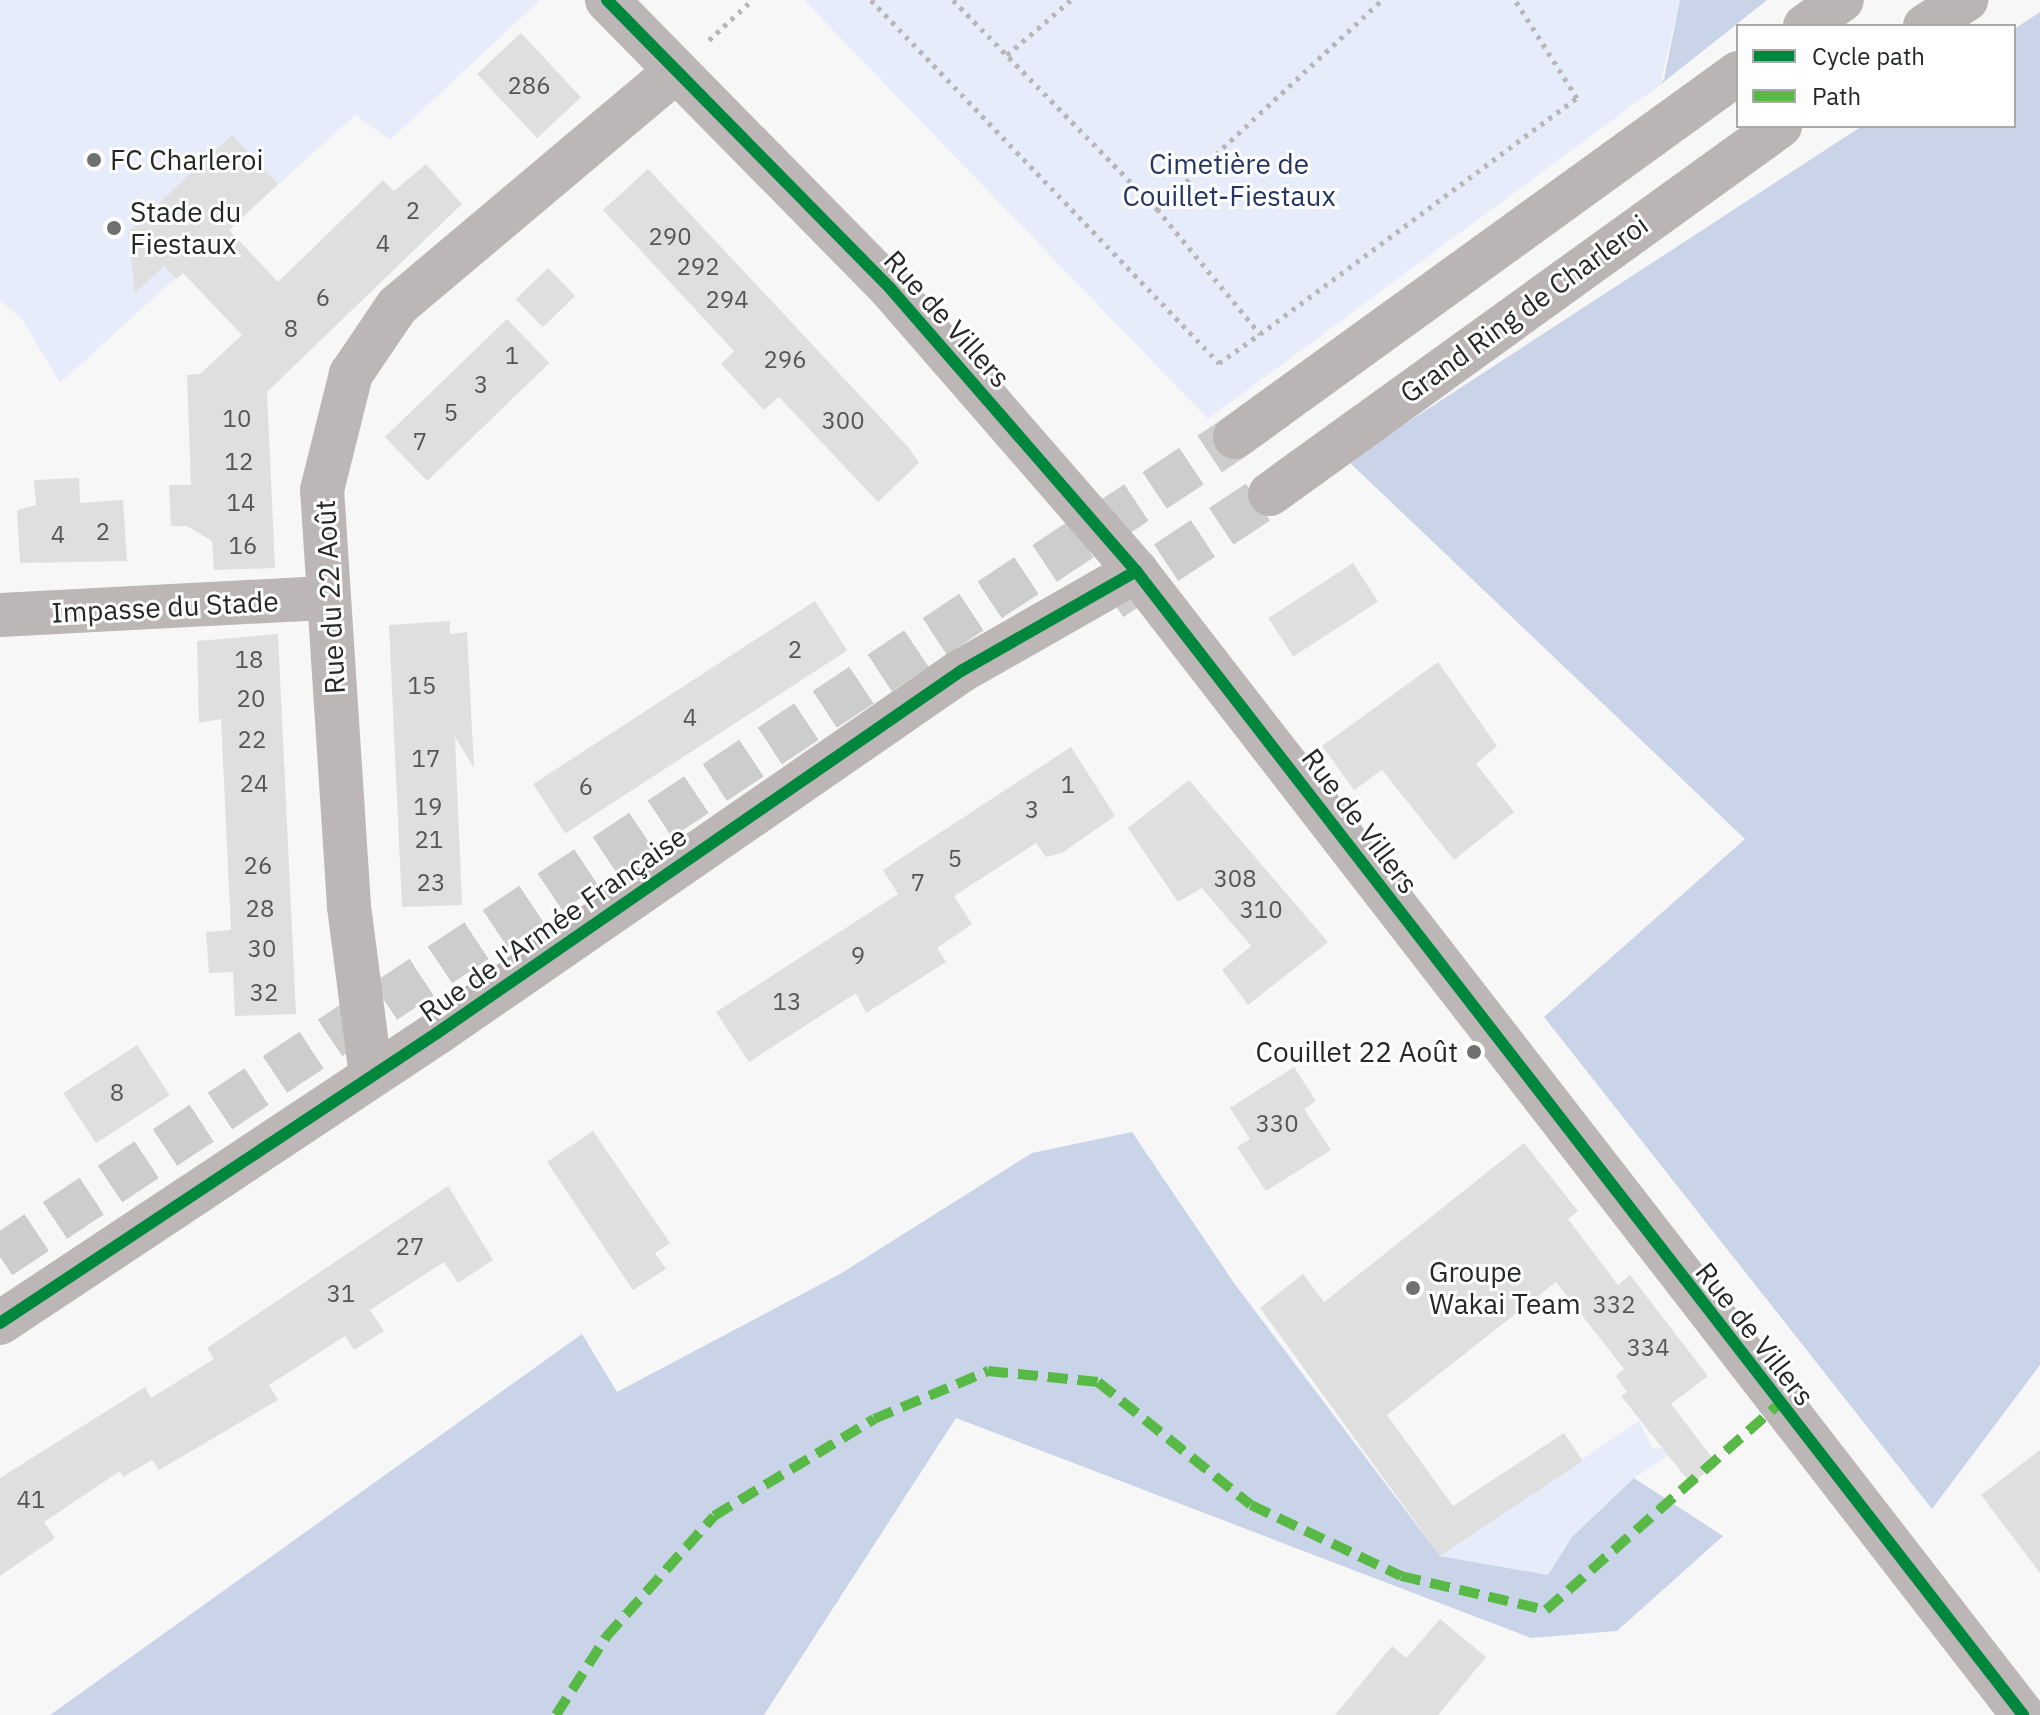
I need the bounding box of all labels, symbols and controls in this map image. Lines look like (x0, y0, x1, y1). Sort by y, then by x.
legend (1736, 24, 2016, 128)
text: Cycle path (1812, 40, 1925, 72)
house number: 286 (507, 72, 551, 100)
text: Path (1812, 80, 1861, 112)
place label: FC Charleroi (110, 143, 263, 177)
park label: Cimetière de Couillet-Fiestaux (1122, 147, 1336, 213)
marker: FC Charleroi (85, 151, 103, 169)
place label: Stade du Fiestaux (130, 195, 241, 261)
house number: 2 (406, 197, 420, 225)
street label: Grand Ring de Charleroi (1394, 208, 1654, 410)
marker: Stade du Fiestaux (105, 219, 123, 237)
house number: 290 (648, 223, 692, 251)
house number: 4 (376, 230, 390, 258)
street label: Rue de Villers (877, 244, 1017, 394)
house number: 292 (676, 253, 720, 281)
house number: 6 (316, 284, 330, 312)
house number: 294 (705, 286, 749, 314)
house number: 8 (284, 315, 298, 343)
house number: 1 (505, 342, 519, 370)
house number: 296 (763, 346, 807, 374)
house number: 3 (474, 371, 488, 399)
house number: 5 (444, 399, 458, 427)
house number: 10 (223, 405, 251, 433)
house number: 300 (821, 407, 865, 435)
house number: 7 (413, 428, 427, 456)
house number: 12 (225, 448, 253, 476)
house number: 14 (227, 489, 255, 517)
street label: Rue du 22 Août (308, 499, 352, 695)
house number: 2 (96, 518, 110, 546)
house number: 4 (51, 521, 65, 549)
house number: 16 (229, 532, 257, 560)
street label: Impasse du Stade (51, 584, 279, 630)
house number: 2 (788, 636, 802, 664)
house number: 18 (235, 646, 263, 674)
house number: 15 (408, 672, 436, 700)
house number: 20 (237, 685, 265, 713)
house number: 4 (683, 704, 697, 732)
house number: 22 (238, 726, 266, 754)
street label: Rue de Villers (1295, 742, 1425, 900)
house number: 17 (412, 745, 440, 773)
house number: 24 (240, 770, 268, 798)
house number: 1 (1061, 771, 1075, 799)
house number: 6 (579, 773, 593, 801)
house number: 19 (414, 793, 442, 821)
house number: 3 (1025, 796, 1039, 824)
street label: Rue de l'Armée Française (413, 819, 693, 1029)
house number: 21 (415, 826, 443, 854)
house number: 5 (948, 845, 962, 873)
house number: 26 (244, 852, 272, 880)
house number: 308 (1213, 865, 1257, 893)
house number: 23 (417, 869, 445, 897)
house number: 7 (911, 869, 925, 897)
house number: 28 (246, 895, 274, 923)
house number: 310 (1239, 896, 1283, 924)
house number: 30 (248, 935, 276, 963)
house number: 9 (851, 942, 865, 970)
house number: 32 (250, 979, 278, 1007)
house number: 13 (773, 988, 801, 1016)
place label: Couillet 22 Août (1256, 1035, 1458, 1069)
marker: Couillet 22 Août (1465, 1043, 1483, 1061)
house number: 8 (110, 1079, 124, 1107)
house number: 330 (1255, 1110, 1299, 1138)
house number: 27 (396, 1233, 424, 1261)
place label: Groupe Wakai Team (1429, 1255, 1581, 1321)
street label: Rue de Villers (1689, 1256, 1821, 1412)
marker: Groupe Wakai Team (1404, 1279, 1422, 1297)
house number: 31 (327, 1280, 355, 1308)
house number: 332 (1592, 1291, 1636, 1319)
house number: 334 (1626, 1334, 1670, 1362)
house number: 41 (17, 1486, 45, 1514)

